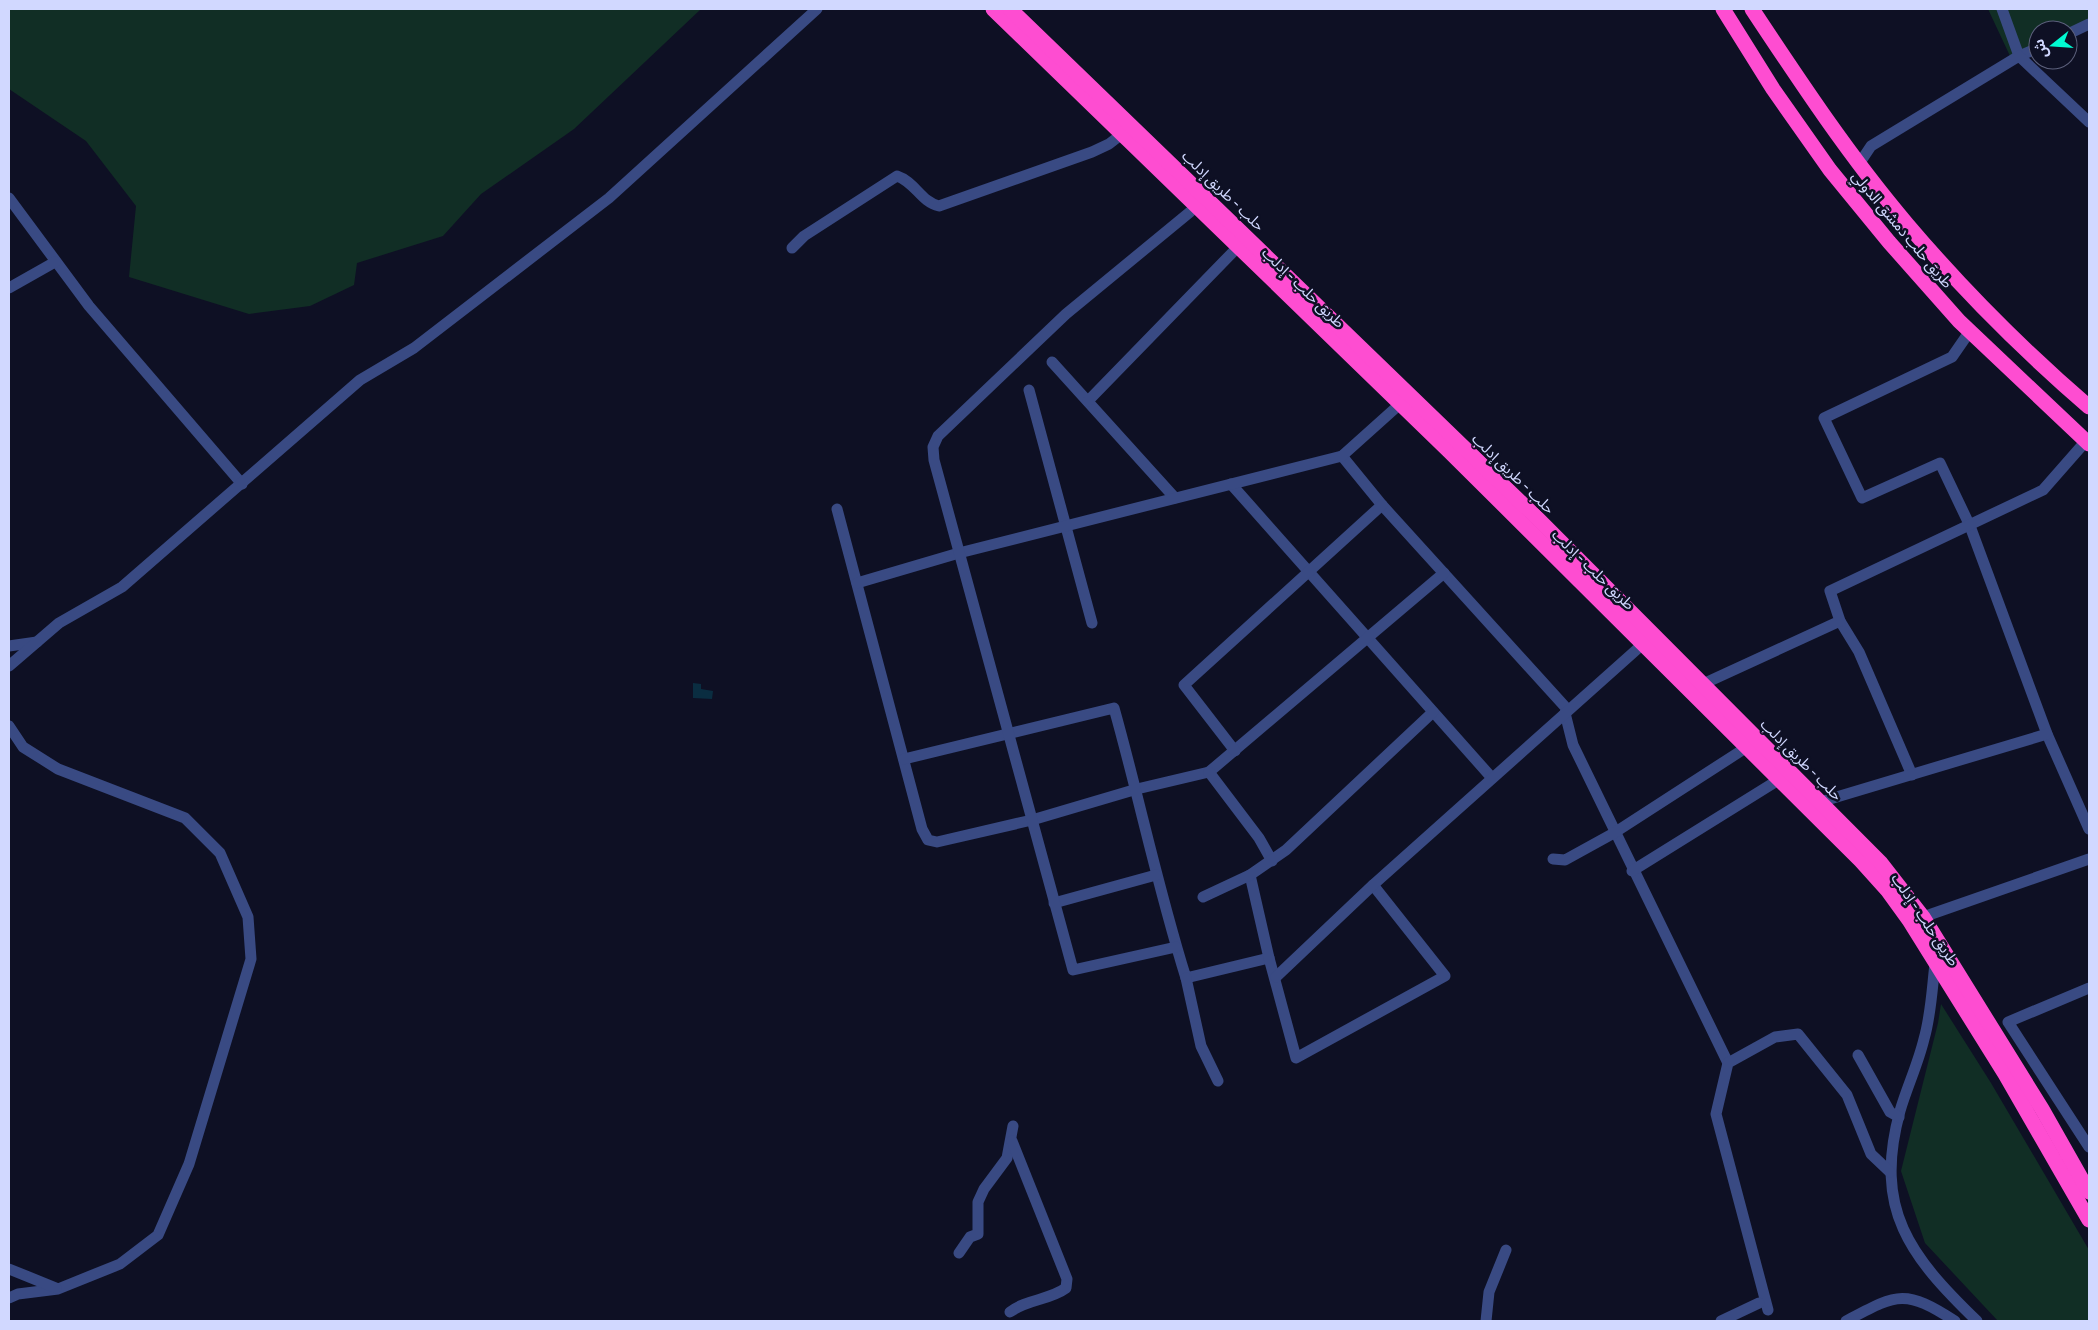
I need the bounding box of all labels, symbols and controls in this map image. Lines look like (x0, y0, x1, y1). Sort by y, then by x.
north arrow (2028, 20, 2078, 70)
text: ش (2029, 37, 2051, 61)
street label: حلب - طريق إدلب (1178, 146, 1269, 236)
street label: طريق حلب دمشق الدولي (1846, 167, 1957, 294)
street label: طريق حلب - إدلب (1258, 243, 1349, 332)
street label: حلب - طريق إدلب (1468, 429, 1559, 519)
street label: طريق حلب - إدلب (1548, 525, 1639, 614)
street label: حلب - طريق إدلب (1756, 714, 1847, 805)
street label: طريق حلب - إدلب (1887, 869, 1964, 970)

